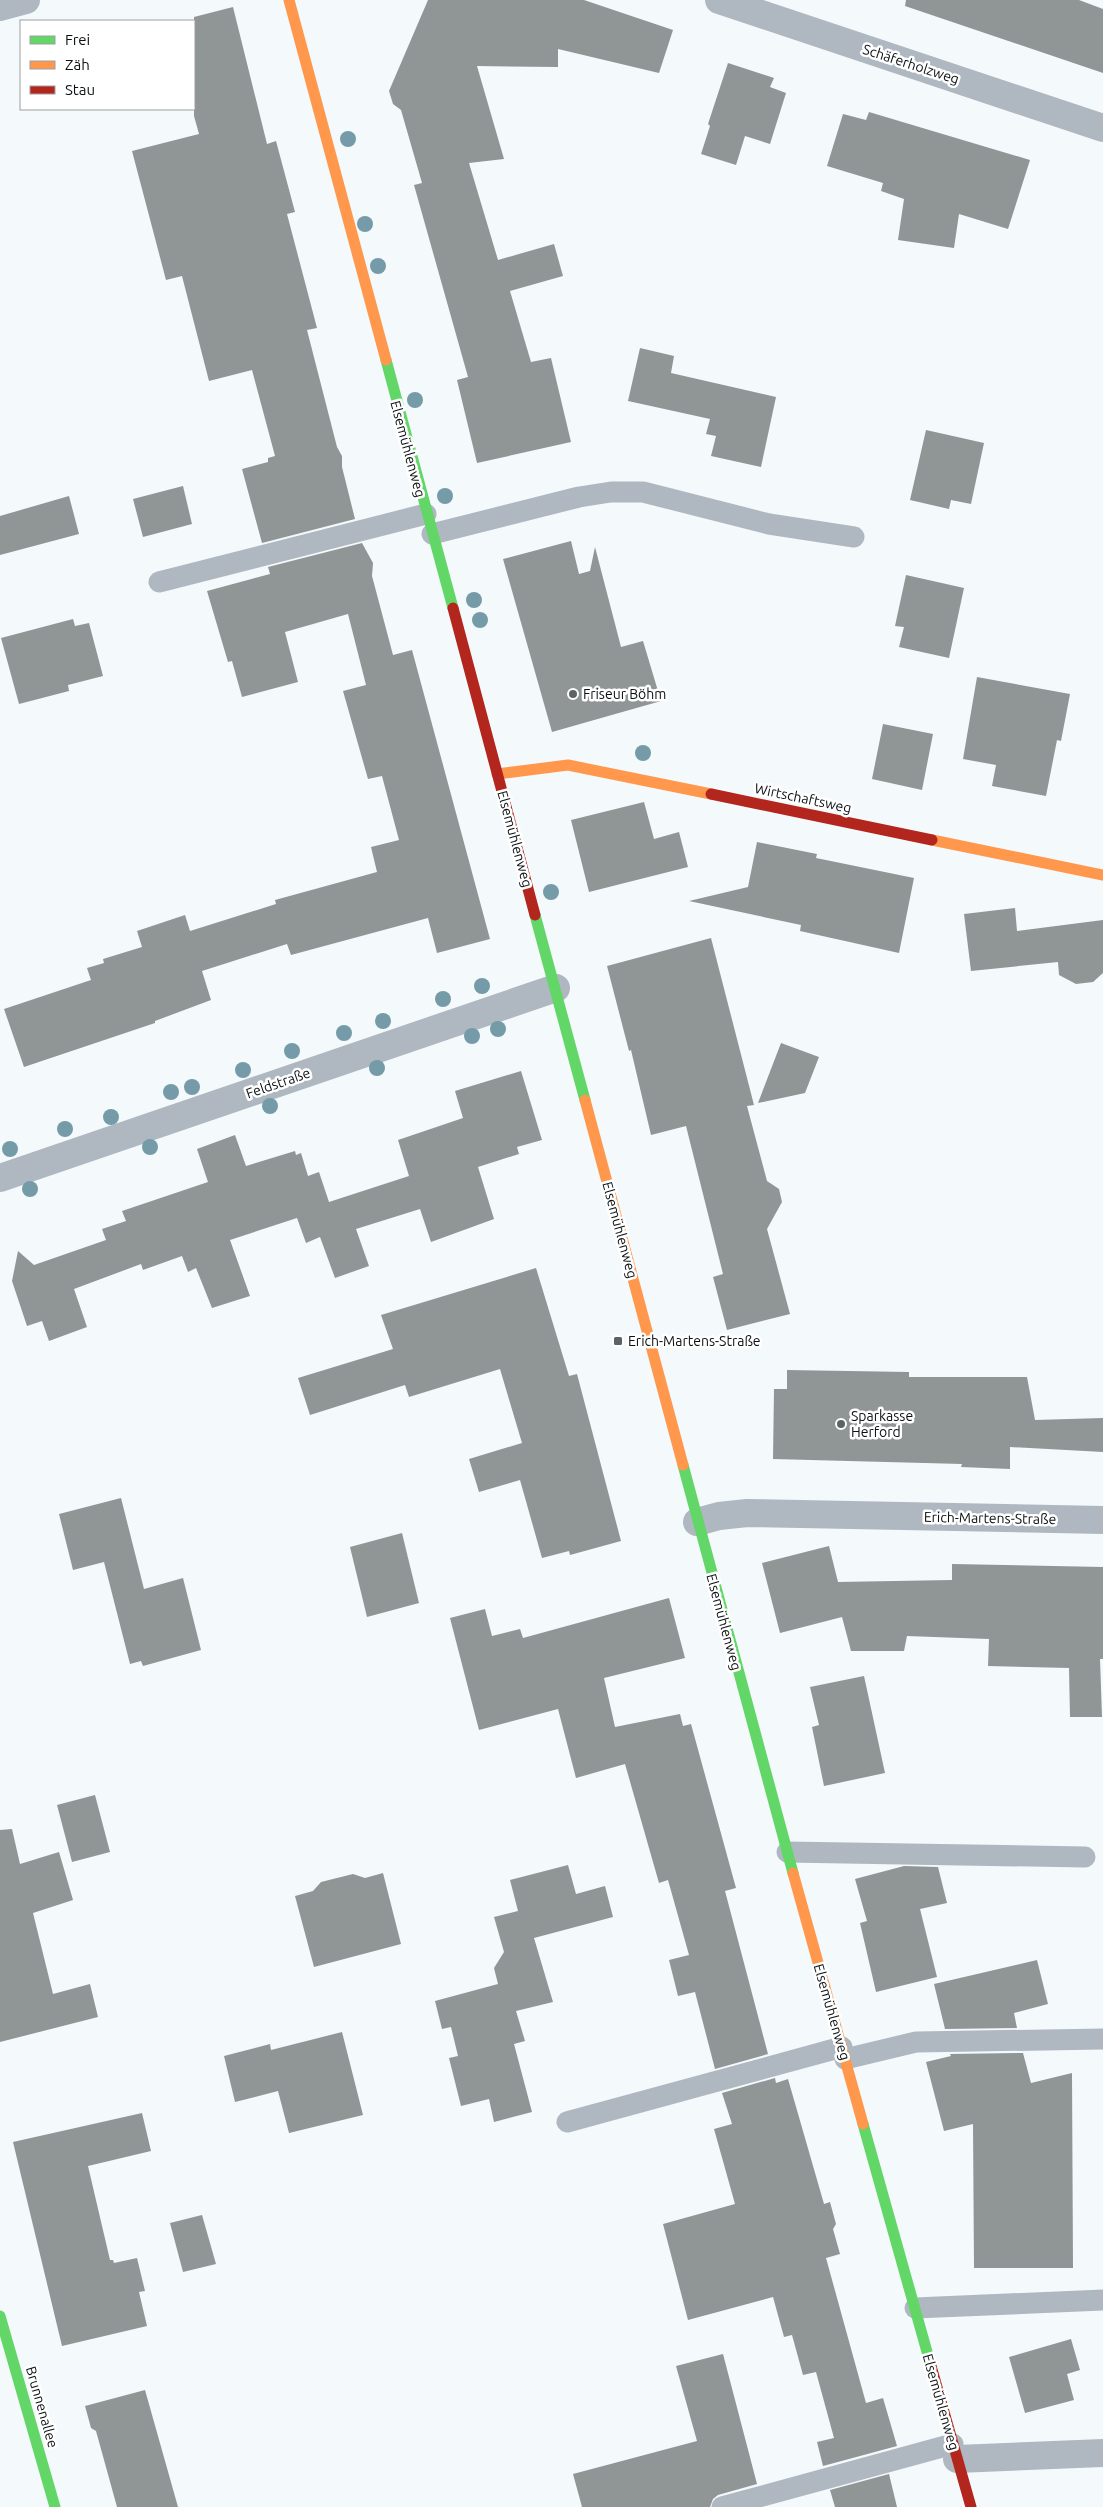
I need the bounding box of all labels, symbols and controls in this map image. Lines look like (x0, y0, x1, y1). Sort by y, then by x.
legend (20, 20, 195, 110)
text: Frei (65, 31, 90, 48)
street label: Schäferholzweg (861, 41, 961, 87)
text: Zäh (65, 56, 90, 73)
text: Stau (65, 81, 95, 98)
street label: Elsemühlenweg (387, 399, 429, 499)
place label: Friseur Böhm (583, 686, 666, 702)
marker: Friseur Böhm (567, 688, 579, 700)
street label: Wirtschaftsweg (753, 780, 853, 816)
street label: Elsemühlenweg (494, 789, 536, 889)
street label: Feldstraße (244, 1065, 312, 1101)
street label: Elsemühlenweg (599, 1180, 641, 1280)
place label: Erich-Martens-Straße (628, 1333, 761, 1349)
marker: Erich-Martens-Straße (612, 1335, 624, 1347)
place label: Sparkasse Herford (851, 1408, 913, 1440)
marker: Sparkasse Herford (835, 1418, 847, 1430)
street label: Erich-Martens-Straße (924, 1509, 1056, 1527)
street label: Elsemühlenweg (703, 1572, 745, 1672)
street label: Elsemühlenweg (811, 1962, 853, 2062)
street label: Elsemühlenweg (920, 2352, 962, 2452)
street label: Brunnenallee (23, 2364, 61, 2450)

